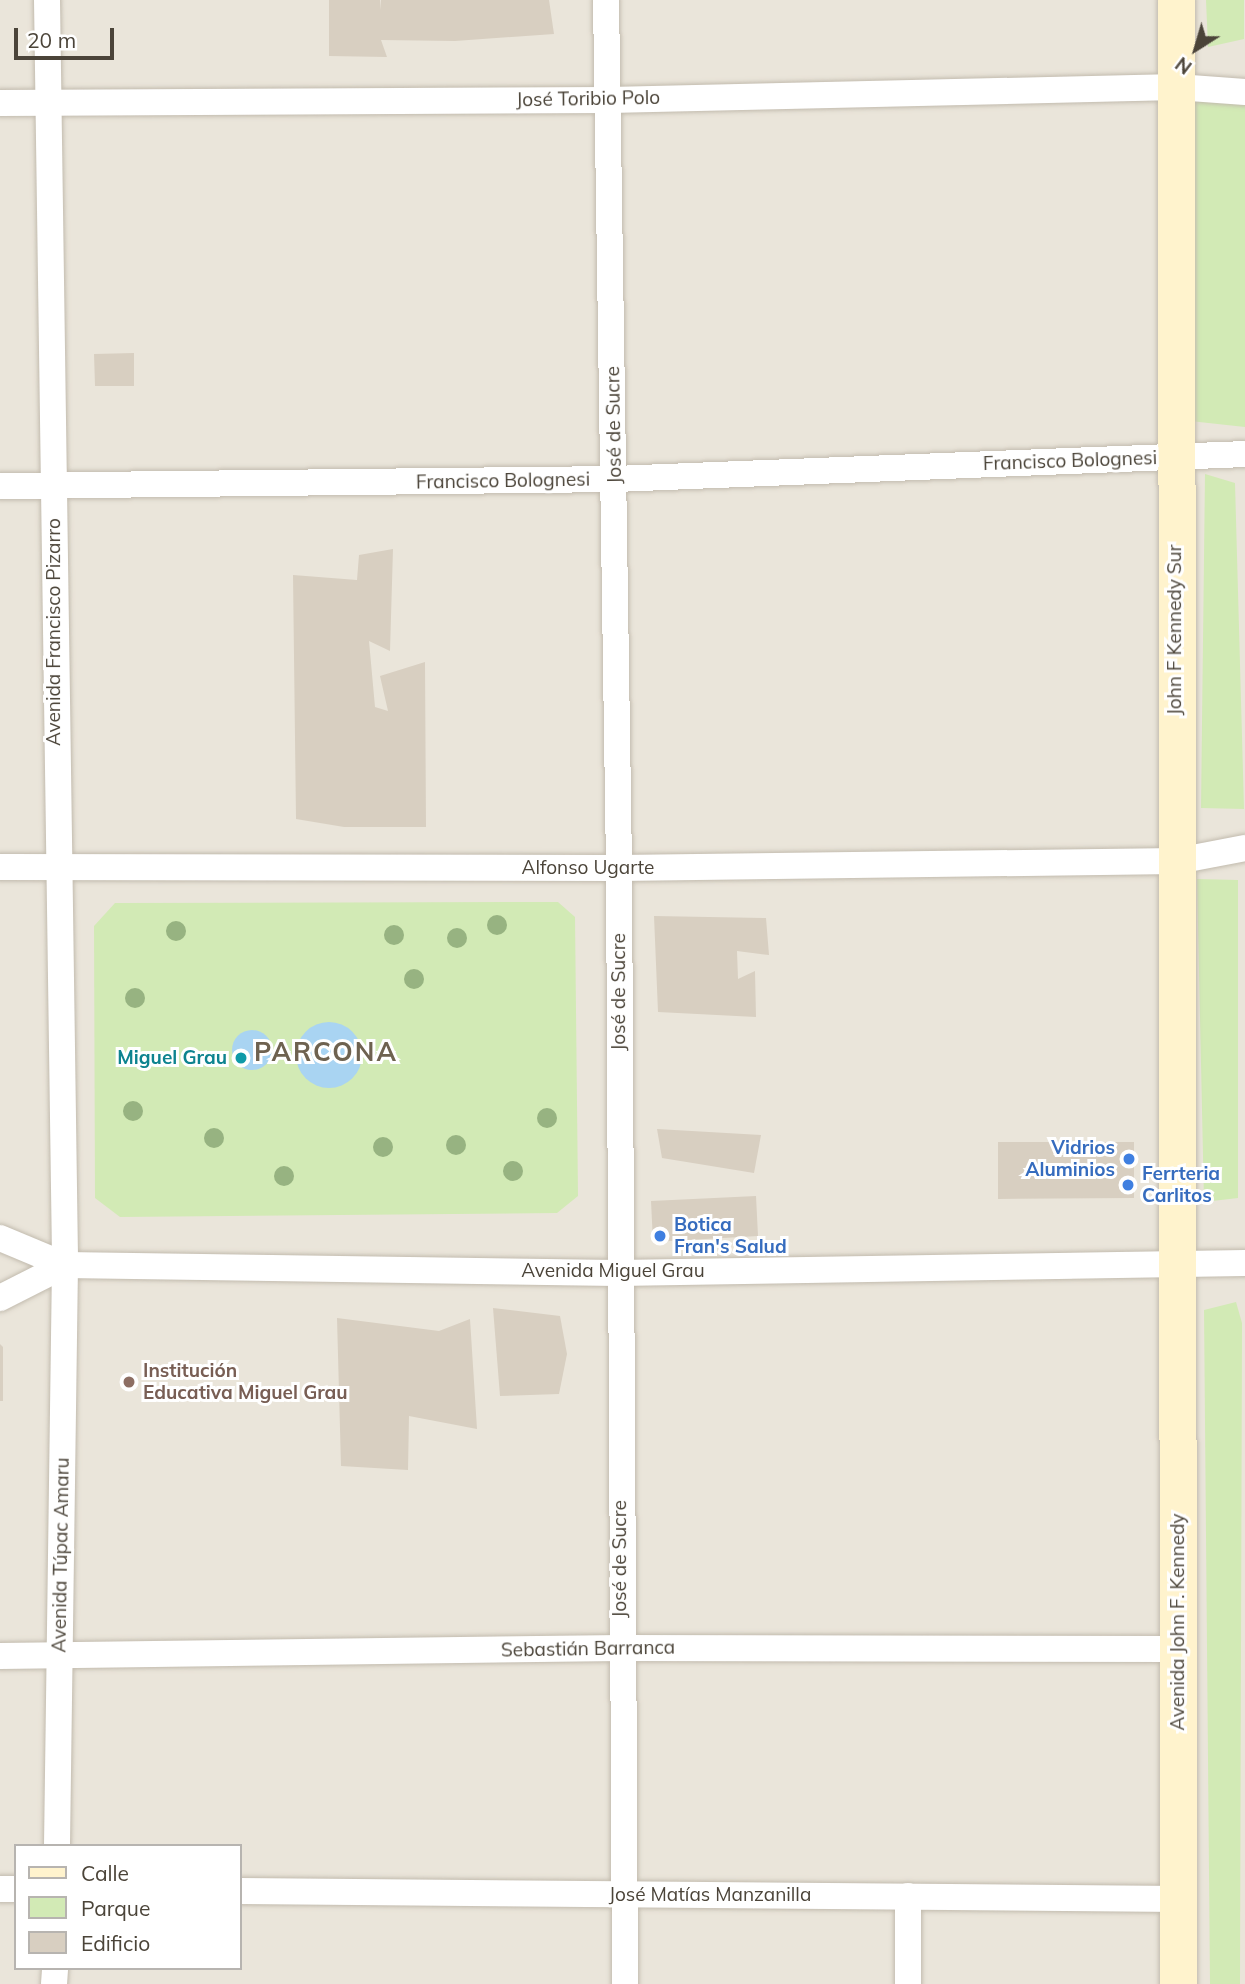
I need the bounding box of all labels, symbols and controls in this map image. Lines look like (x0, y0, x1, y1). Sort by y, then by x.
scale bar (18, 14, 117, 58)
north arrow (1161, 14, 1231, 84)
text: 20 m (27, 27, 76, 53)
text: N (1170, 52, 1196, 80)
street label: José Toribio Polo (516, 86, 660, 112)
street label: José de Sucre (602, 366, 626, 484)
street label: Francisco Bolognesi (983, 447, 1157, 475)
street label: Francisco Bolognesi (416, 468, 590, 494)
street label: Avenida Francisco Pizarro (43, 518, 65, 746)
street label: John F Kennedy Sur (1164, 545, 1186, 715)
street label: Alfonso Ugarte (522, 857, 654, 879)
street label: José de Sucre (608, 933, 630, 1051)
district label: PARCONA (255, 1036, 397, 1068)
place label: Miguel Grau (117, 1047, 227, 1069)
marker: Miguel Grau (233, 1050, 249, 1066)
place label: Vidrios Aluminios (1025, 1137, 1115, 1181)
marker: Vidrios Aluminios (1121, 1151, 1137, 1167)
place label: Ferrteria Carlitos (1142, 1163, 1220, 1207)
marker: Ferrteria Carlitos (1120, 1177, 1136, 1193)
place label: Botica Fran's Salud (674, 1214, 787, 1258)
marker: Botica Fran's Salud (652, 1228, 668, 1244)
street label: Avenida Miguel Grau (521, 1260, 705, 1282)
place label: Institución Educativa Miguel Grau (143, 1360, 348, 1404)
marker: Institución Educativa Miguel Grau (121, 1374, 137, 1390)
street label: Avenida Túpac Amaru (48, 1457, 74, 1653)
street label: José de Sucre (609, 1500, 631, 1618)
street label: Avenida John F. Kennedy (1167, 1513, 1189, 1731)
street label: Sebastián Barranca (501, 1636, 675, 1662)
legend (14, 1844, 242, 1970)
text: Calle (81, 1860, 129, 1886)
street label: José Matías Manzanilla (609, 1884, 811, 1906)
text: Parque (81, 1895, 150, 1921)
text: Edificio (81, 1930, 150, 1956)

